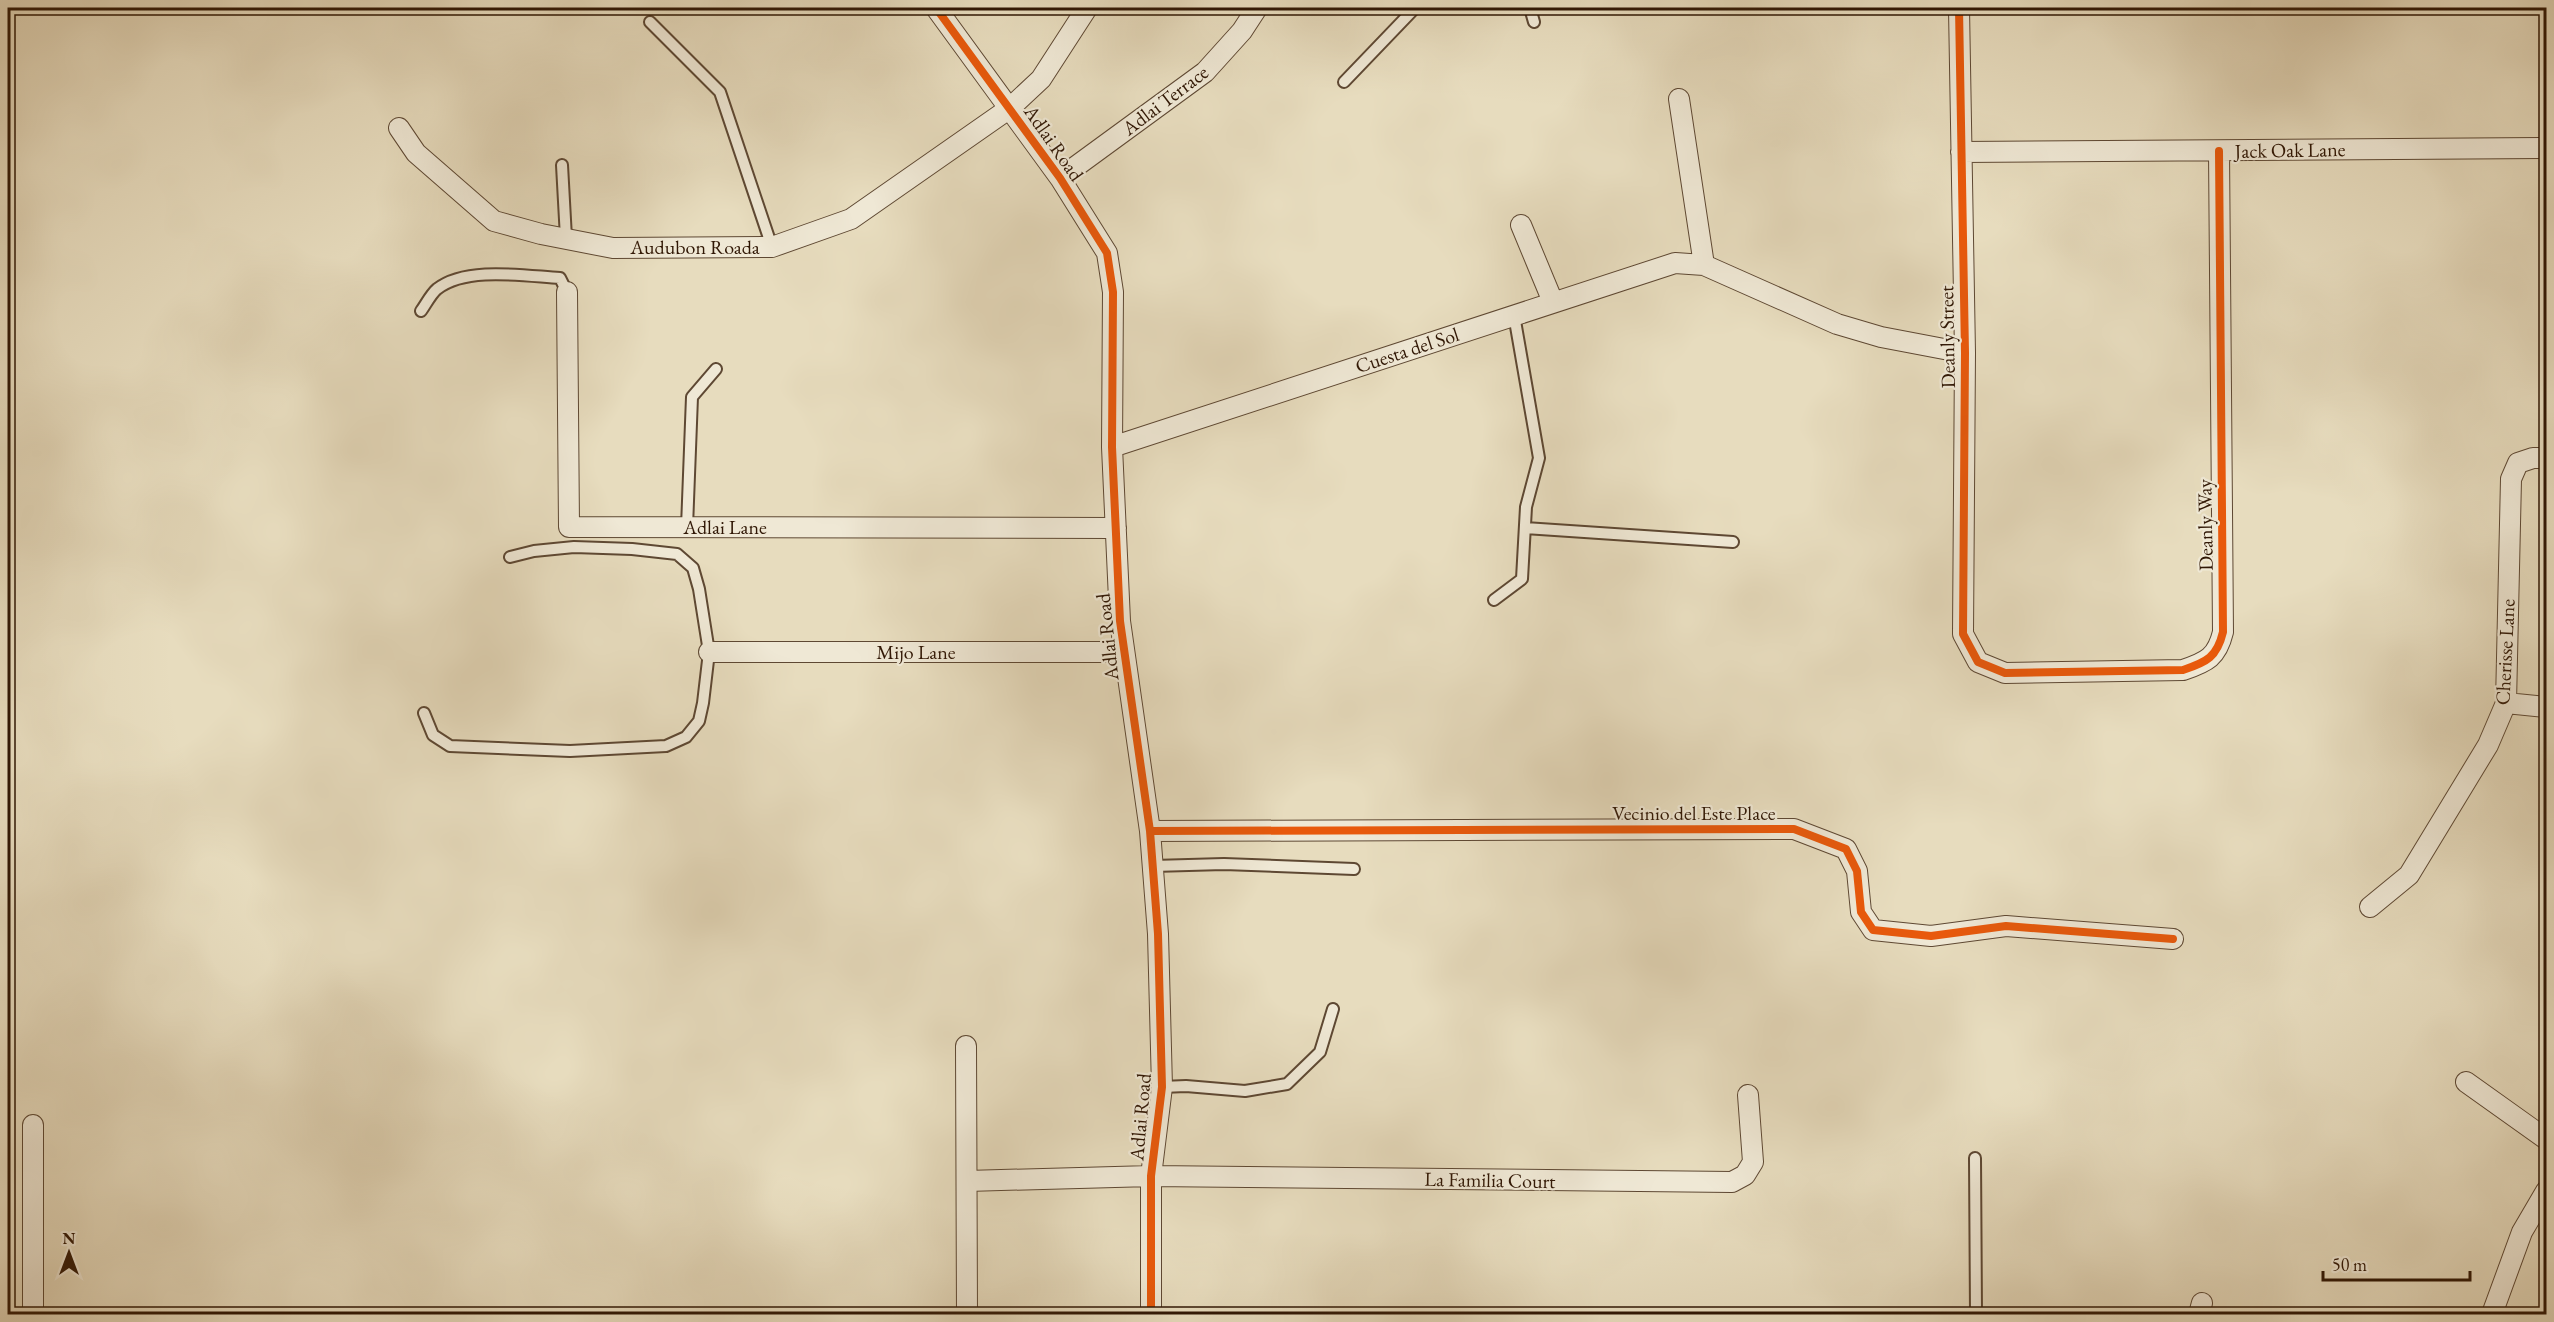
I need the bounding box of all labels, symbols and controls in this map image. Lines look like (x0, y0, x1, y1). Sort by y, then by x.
street label: Adlai Terrace (1116, 59, 1214, 142)
street label: Adlai Road (1018, 99, 1090, 187)
street label: Jack Oak Lane (2232, 136, 2346, 164)
street label: Audubon Roada (629, 234, 760, 260)
street label: Deanly Street (1933, 285, 1961, 389)
street label: Cuesta del Sol (1352, 321, 1462, 379)
street label: Deanly Way (2191, 479, 2219, 571)
street label: Adlai Lane (682, 514, 767, 540)
street label: Adlai Road (1089, 591, 1125, 683)
street label: Cherisse Lane (2489, 598, 2521, 706)
street label: Mijo Lane (876, 639, 956, 665)
street label: Vecinio del Este Place (1612, 800, 1776, 826)
street label: Adlai Road (1123, 1071, 1157, 1163)
street label: La Familia Court (1424, 1166, 1556, 1194)
north arrow (39, 1223, 99, 1283)
text: N (63, 1228, 76, 1249)
scale bar (2323, 1244, 2470, 1282)
text: 50 m (2332, 1253, 2367, 1276)

